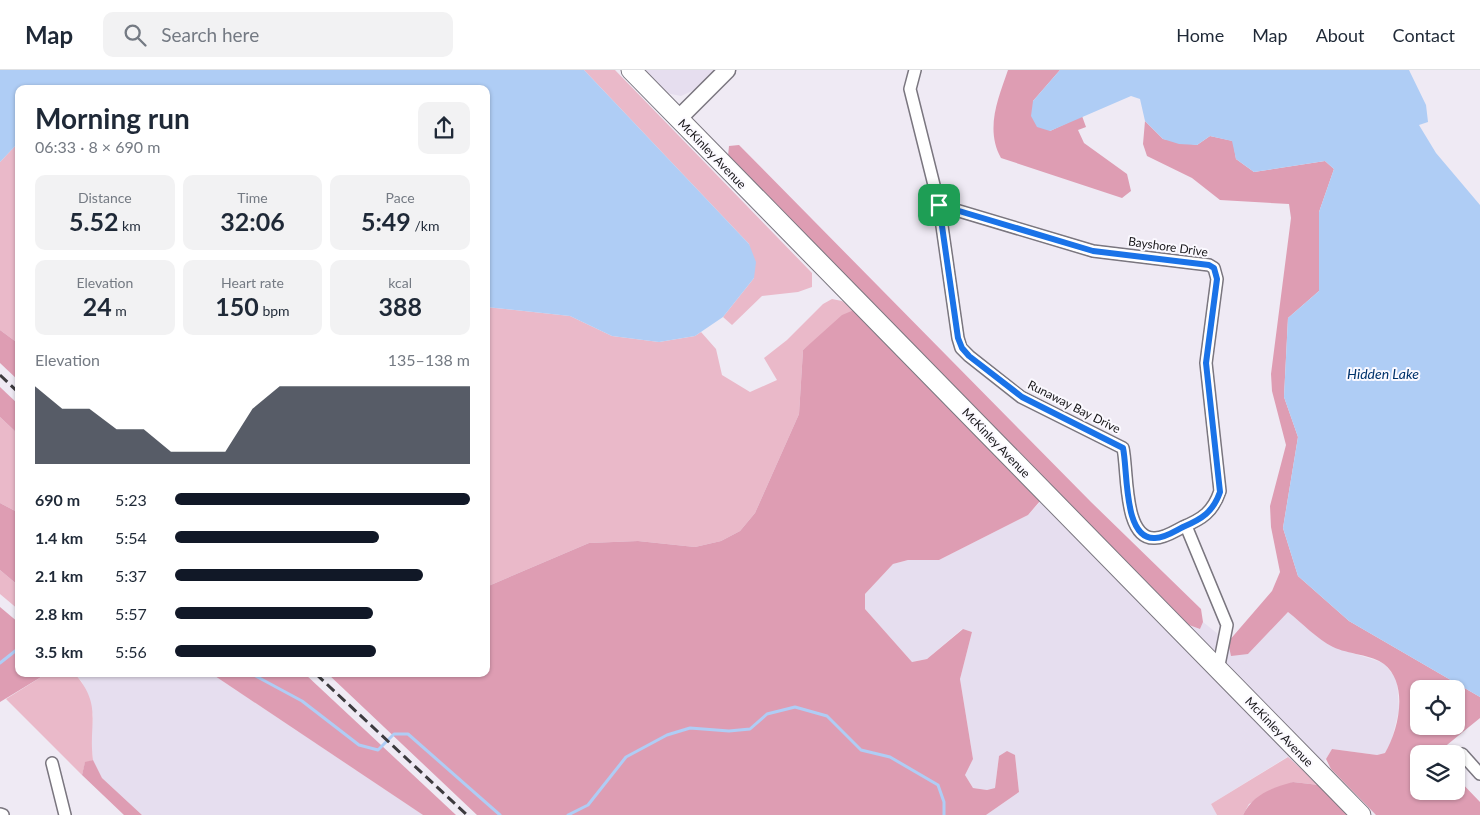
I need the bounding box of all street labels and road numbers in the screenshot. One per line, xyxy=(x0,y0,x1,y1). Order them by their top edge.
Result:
street label: McKinley Avenue xyxy=(675,116,750,192)
street label: Bayshore Drive xyxy=(1127,233,1209,260)
street label: Runaway Bay Drive xyxy=(1025,377,1123,436)
street label: McKinley Avenue xyxy=(959,405,1034,481)
street label: McKinley Avenue xyxy=(1242,694,1317,770)

